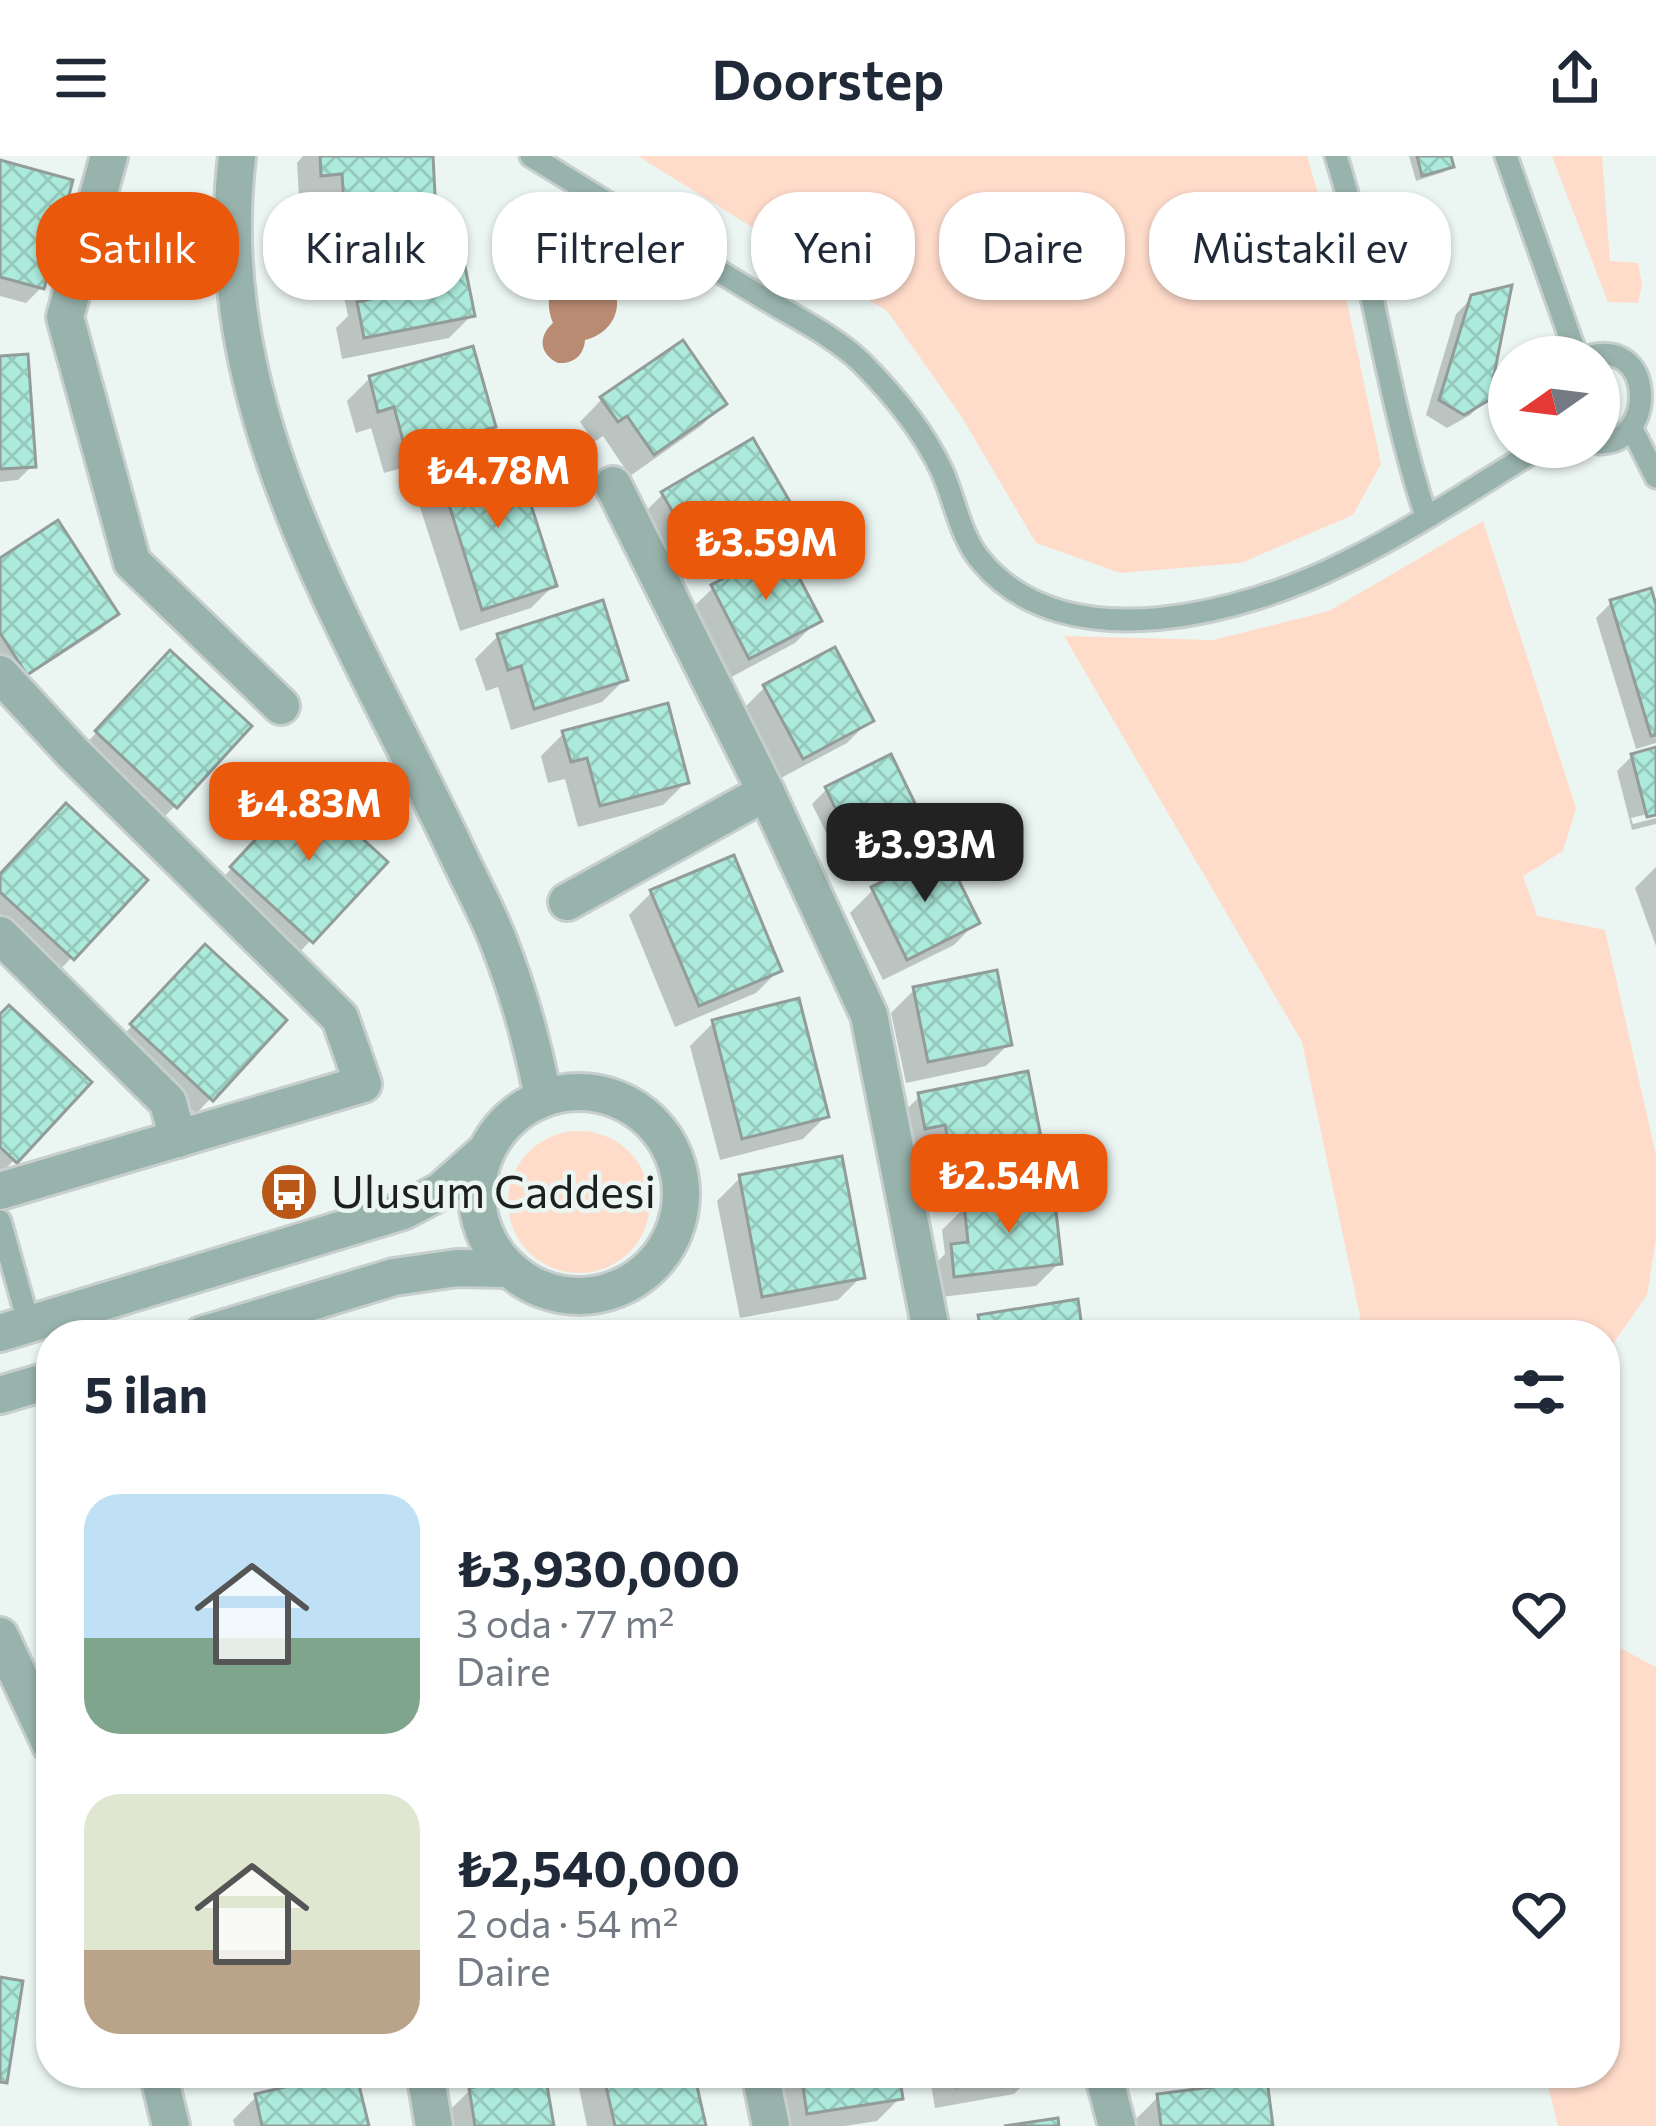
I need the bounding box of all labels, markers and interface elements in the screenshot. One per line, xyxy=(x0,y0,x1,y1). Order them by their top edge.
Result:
icon: menu xyxy=(48,45,114,111)
text: Doorstep xyxy=(712,45,944,111)
icon: share xyxy=(1542,45,1608,111)
chip: Satılık xyxy=(36,192,239,300)
chip: Kiralık xyxy=(263,192,468,300)
chip: Filtreler xyxy=(492,192,727,300)
chip: Yeni xyxy=(751,192,915,300)
chip: Daire xyxy=(939,192,1125,300)
chip: Müstakil ev xyxy=(1149,192,1451,300)
north arrow xyxy=(1488,336,1620,468)
map controls xyxy=(1488,336,1620,468)
pin: ₺4.78M xyxy=(400,429,596,531)
text: ₺4.78M xyxy=(426,444,570,492)
pin: ₺3.59M xyxy=(668,501,864,603)
text: ₺3.59M xyxy=(694,516,838,564)
pin: ₺4.83M xyxy=(211,762,407,864)
text: ₺4.83M xyxy=(236,777,382,825)
pin: ₺3.93M xyxy=(827,803,1023,905)
text: ₺3.93M xyxy=(853,818,997,866)
pin: ₺2.54M xyxy=(911,1134,1107,1236)
text: ₺2.54M xyxy=(937,1149,1081,1197)
bus stop icon: Ulusum Caddesi xyxy=(258,1161,320,1223)
place label: Ulusum Caddesi xyxy=(331,1162,656,1217)
icon: filters xyxy=(1506,1359,1572,1425)
text: 5 ilan xyxy=(84,1361,208,1424)
text: ₺3,930,000 xyxy=(456,1535,740,1598)
icon: home xyxy=(180,1542,324,1686)
icon: heart xyxy=(1506,1581,1572,1647)
text: 3 oda · 77 m² xyxy=(456,1598,674,1646)
text: Daire xyxy=(456,1646,551,1694)
text: ₺2,540,000 xyxy=(456,1835,740,1898)
icon: home xyxy=(180,1842,324,1986)
icon: heart xyxy=(1506,1881,1572,1947)
text: 2 oda · 54 m² xyxy=(456,1898,678,1946)
text: Daire xyxy=(456,1946,551,1994)

